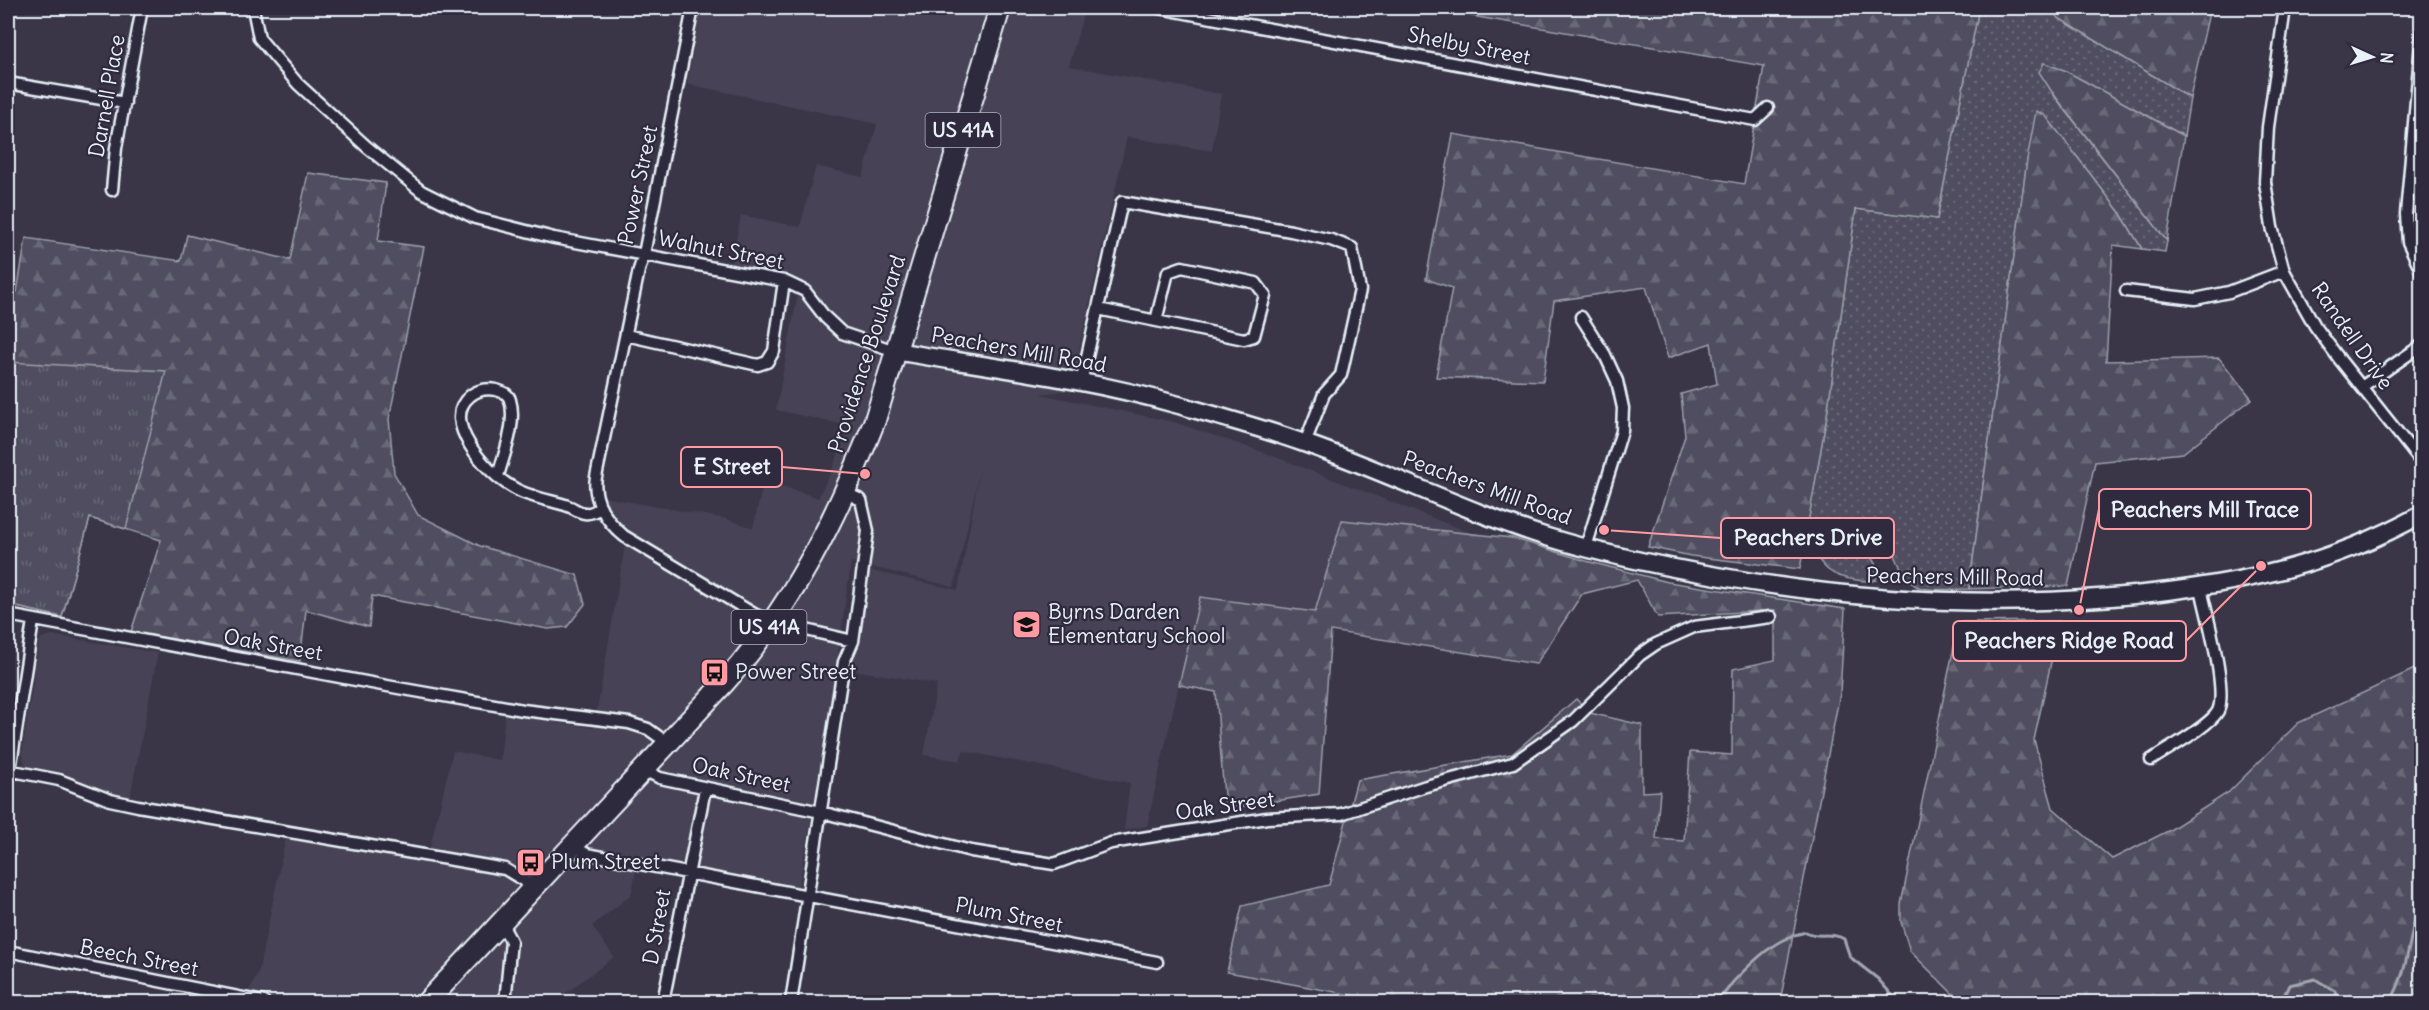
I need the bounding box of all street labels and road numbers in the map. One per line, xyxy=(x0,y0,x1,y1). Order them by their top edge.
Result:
street label: Shelby Street xyxy=(1405,20,1533,71)
street label: Darnell Place xyxy=(82,32,131,159)
road number: US 41A xyxy=(926,113,1000,147)
street label: Power Street xyxy=(612,123,663,247)
street label: Walnut Street xyxy=(656,224,786,275)
street label: Providence Boulevard xyxy=(822,251,911,456)
street label: Randell Drive xyxy=(2305,277,2399,395)
street label: Peachers Mill Road xyxy=(929,321,1109,378)
street label: Peachers Mill Road xyxy=(1399,444,1575,531)
street label: Peachers Mill Road xyxy=(1866,561,2044,592)
road number: US 41A xyxy=(732,610,806,644)
street label: Oak Street xyxy=(221,623,325,666)
street label: Oak Street xyxy=(689,751,793,798)
street label: Oak Street xyxy=(1174,785,1276,826)
street label: D Street xyxy=(637,887,676,967)
street label: Plum Street xyxy=(953,891,1065,938)
street label: Beech Street xyxy=(77,933,201,982)

